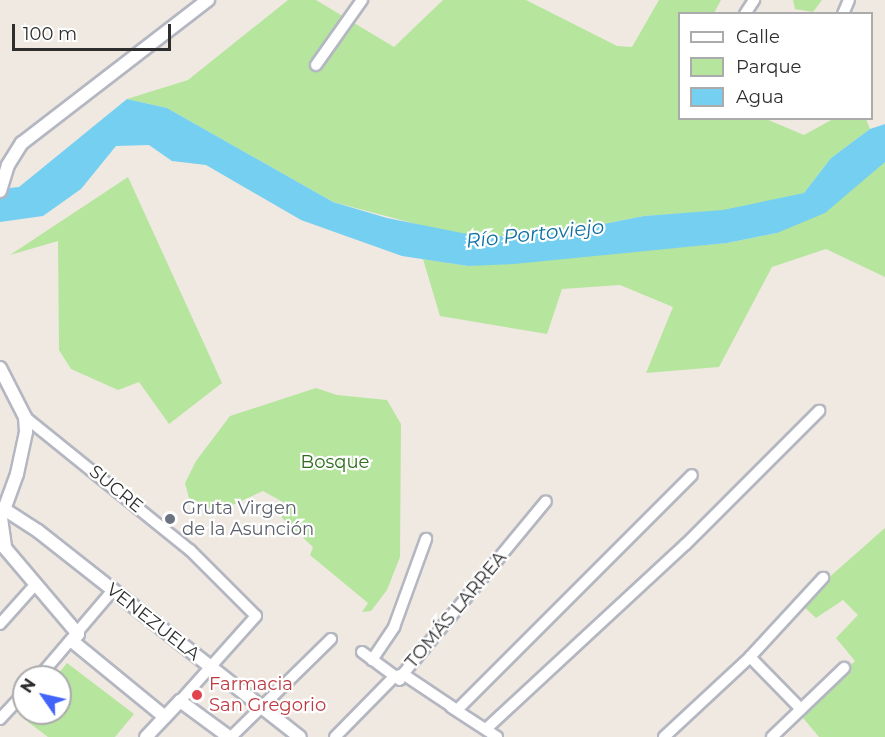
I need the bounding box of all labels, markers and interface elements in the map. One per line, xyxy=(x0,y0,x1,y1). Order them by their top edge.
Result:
scale bar xyxy=(15,12,174,50)
legend xyxy=(678,12,873,120)
text: 100 m xyxy=(23,23,77,45)
text: Calle xyxy=(736,26,780,48)
text: Parque xyxy=(736,56,801,78)
text: Agua xyxy=(736,86,784,108)
water label: Río Portoviejo xyxy=(465,215,605,253)
park label: Bosque xyxy=(301,451,369,473)
street label: SUCRE xyxy=(85,461,147,517)
place label: Gruta Virgen de la Asunción xyxy=(182,498,314,540)
marker: Gruta Virgen de la Asunción xyxy=(163,512,177,526)
street label: TOMÁS LARREA xyxy=(401,547,511,673)
street label: VENEZUELA xyxy=(102,579,204,665)
north arrow xyxy=(12,665,72,725)
place label: Farmacia San Gregorio xyxy=(209,674,326,716)
text: N xyxy=(17,675,40,696)
marker: Farmacia San Gregorio xyxy=(190,688,204,702)

